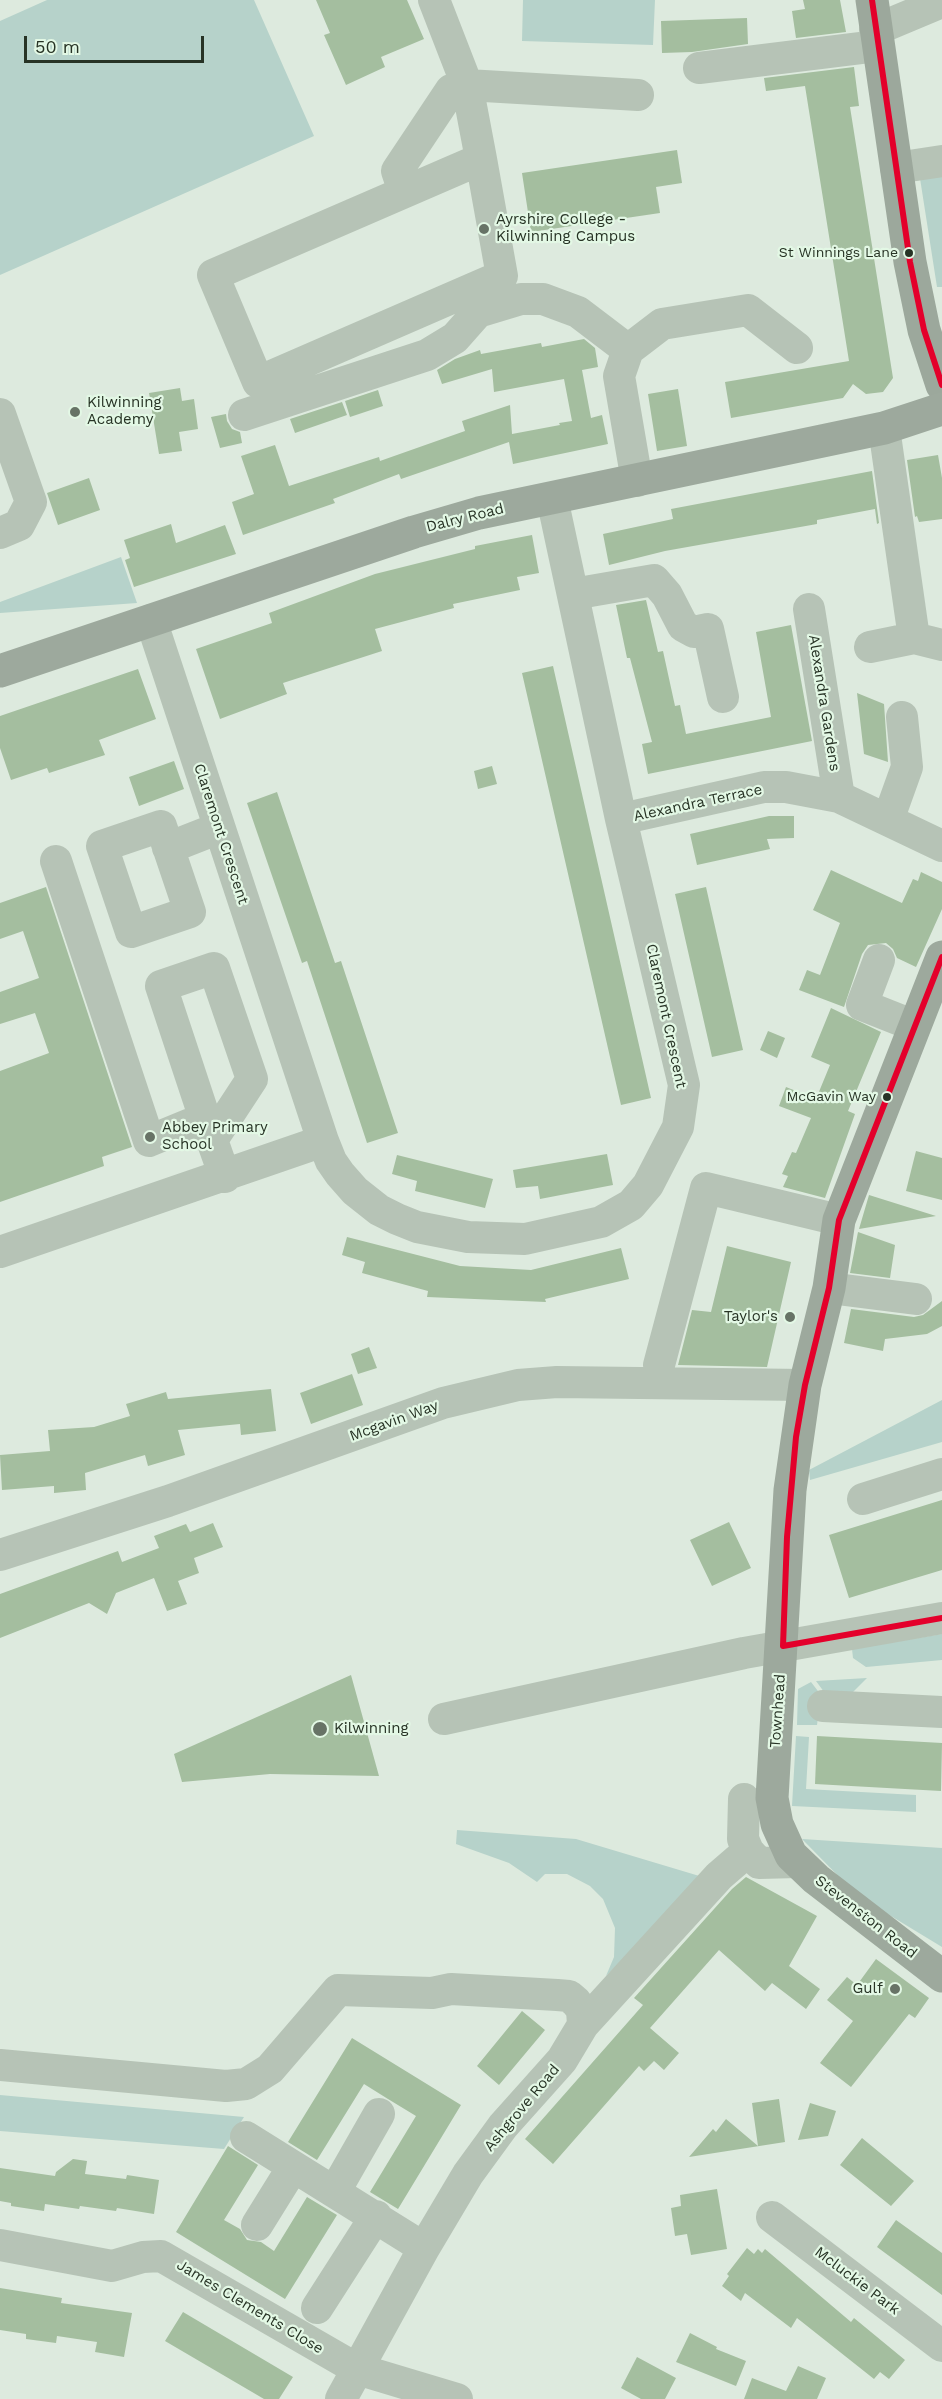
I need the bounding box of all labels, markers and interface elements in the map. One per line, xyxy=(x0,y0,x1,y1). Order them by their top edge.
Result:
scale bar xyxy=(27,24,207,62)
text: 50 m xyxy=(35,36,80,57)
place label: Ayrshire College - Kilwinning Campus xyxy=(496,211,635,246)
marker: Ayrshire College - Kilwinning Campus xyxy=(477,222,491,236)
place label: St Winnings Lane xyxy=(779,245,898,261)
marker: St Winnings Lane xyxy=(903,247,915,259)
place label: Kilwinning Academy xyxy=(87,394,162,429)
marker: Kilwinning Academy xyxy=(68,405,82,419)
street label: Dalry Road xyxy=(424,500,506,536)
street label: Alexandra Gardens xyxy=(804,634,844,772)
street label: Claremont Crescent xyxy=(190,761,252,907)
street label: Alexandra Terrace xyxy=(632,781,764,825)
street label: Claremont Crescent xyxy=(642,942,690,1090)
place label: McGavin Way xyxy=(786,1089,876,1105)
marker: McGavin Way xyxy=(881,1091,893,1103)
place label: Abbey Primary School xyxy=(162,1119,268,1154)
marker: Abbey Primary School xyxy=(143,1130,157,1144)
place label: Taylor's xyxy=(724,1308,778,1326)
marker: Taylor's xyxy=(783,1310,797,1324)
street label: Mcgavin Way xyxy=(347,1397,441,1445)
street label: Townhead xyxy=(766,1674,790,1748)
marker: Kilwinning xyxy=(311,1720,329,1738)
place label: Kilwinning xyxy=(334,1720,409,1738)
street label: Stevenston Road xyxy=(811,1872,921,1962)
place label: Gulf xyxy=(852,1980,883,1998)
marker: Gulf xyxy=(888,1982,902,1996)
street label: Ashgrove Road xyxy=(480,2061,564,2155)
street label: Mcluckie Park xyxy=(811,2243,903,2319)
street label: James Clements Close xyxy=(173,2256,327,2358)

